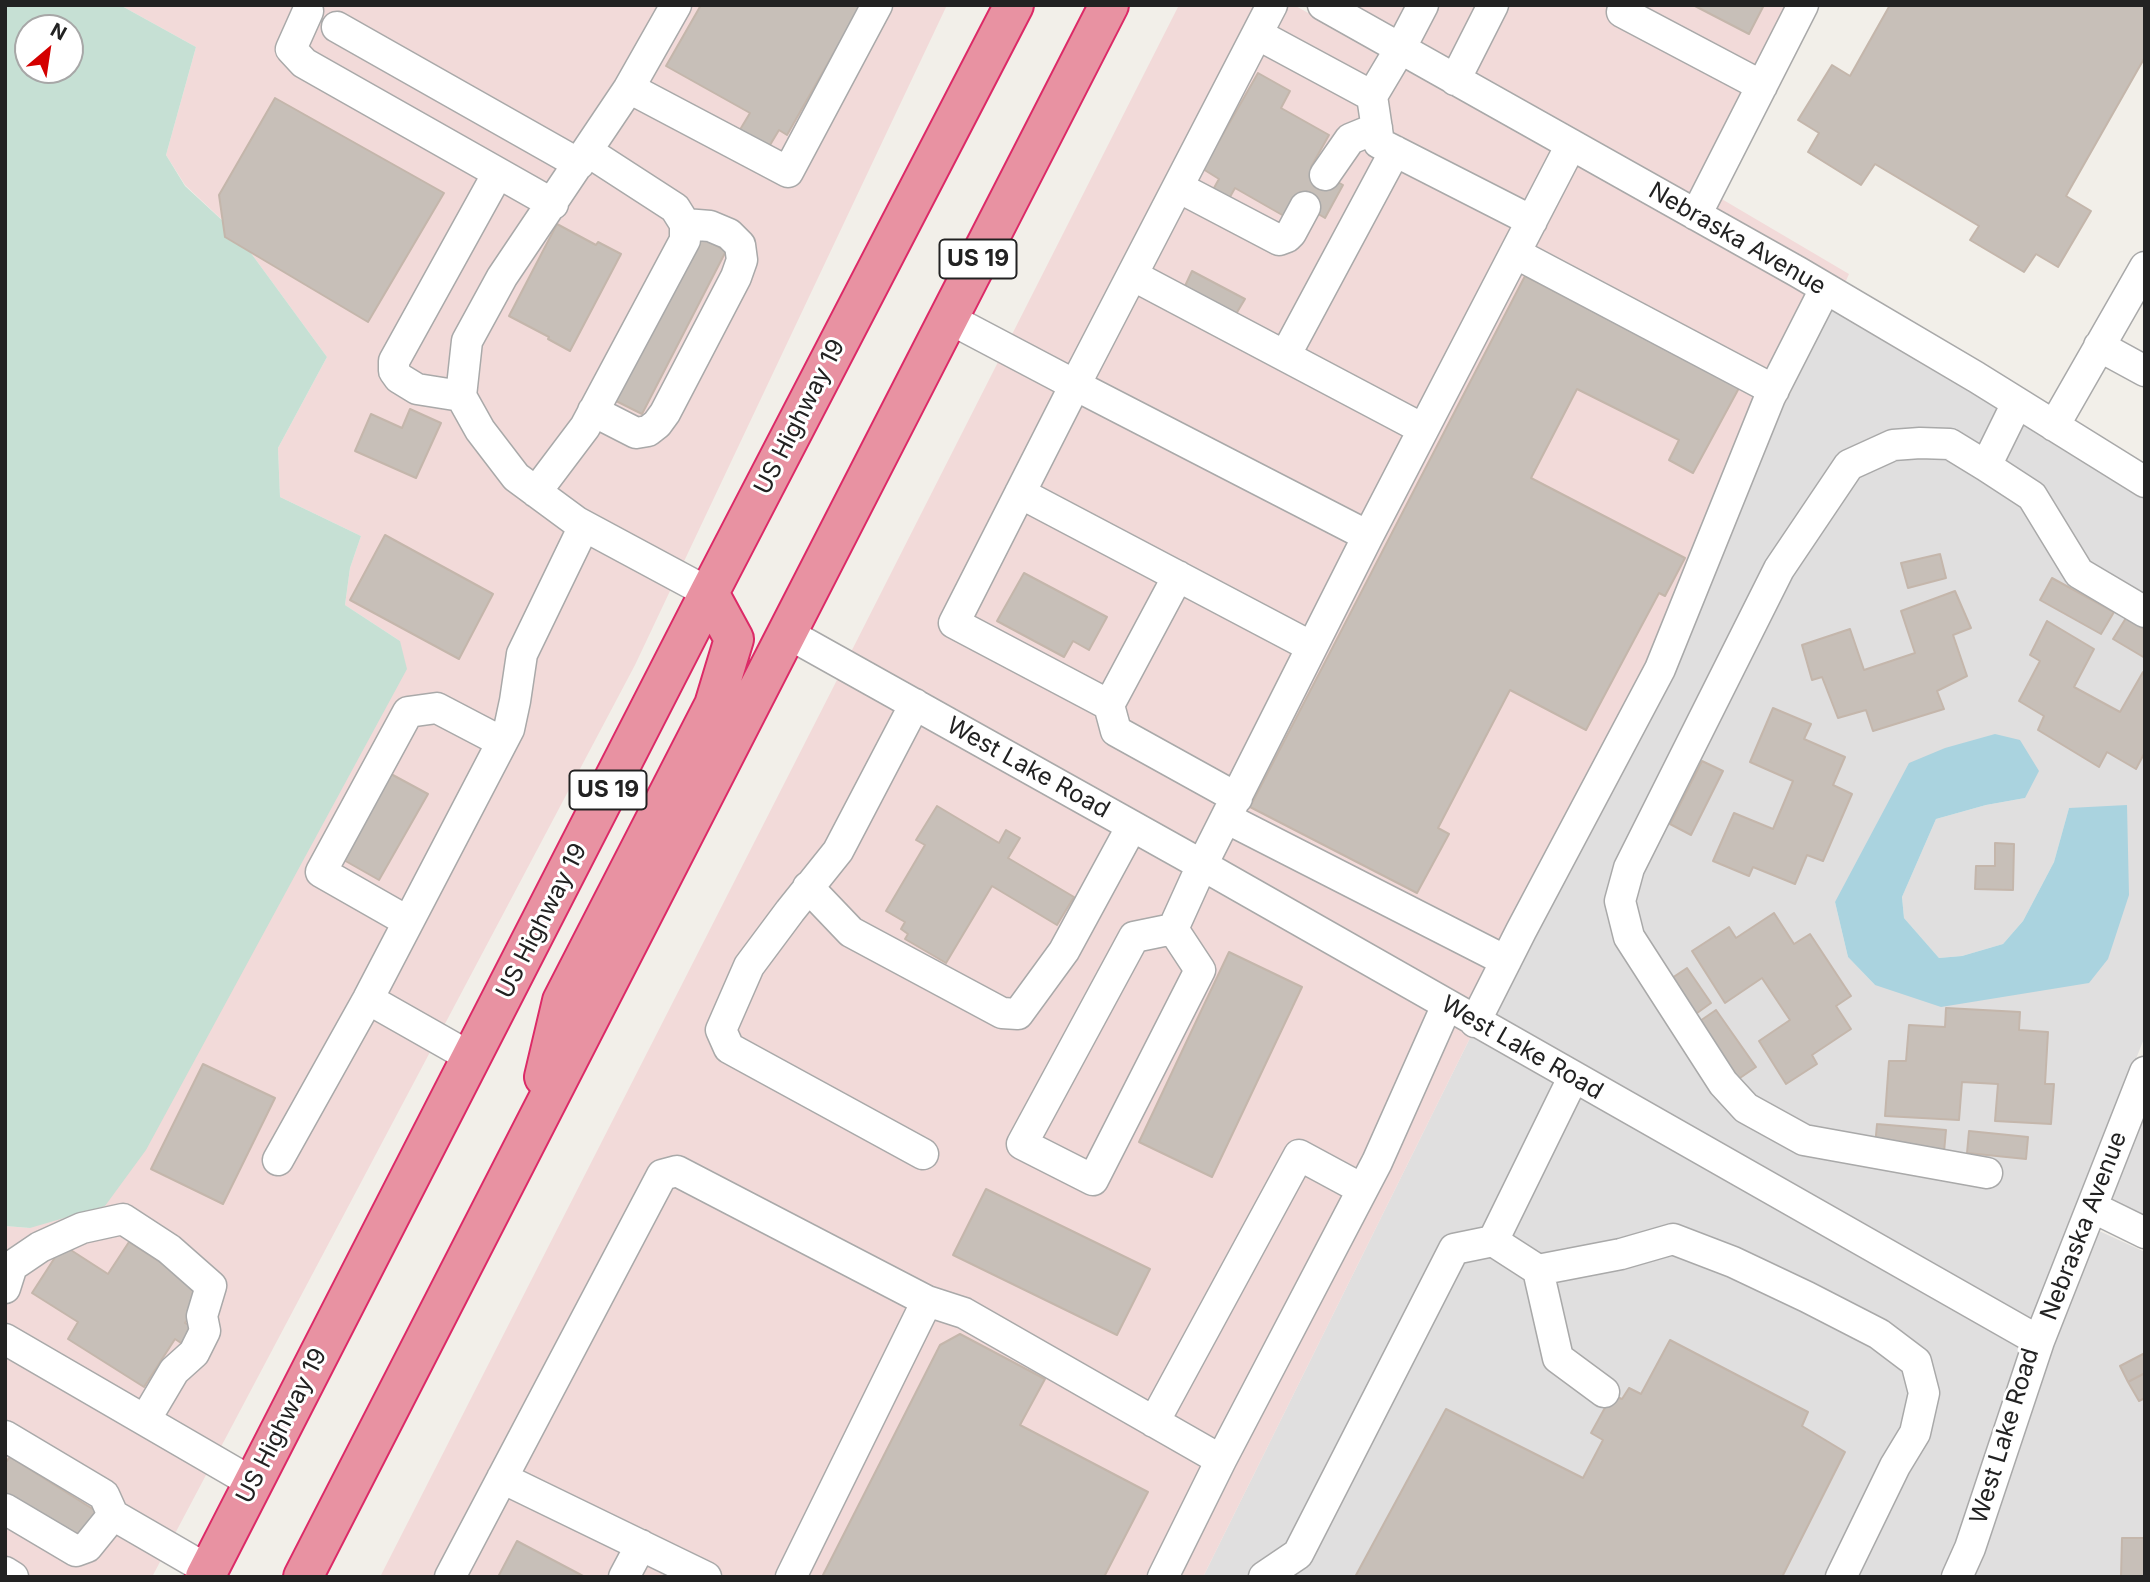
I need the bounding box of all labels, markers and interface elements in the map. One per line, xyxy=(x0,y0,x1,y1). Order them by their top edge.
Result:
north arrow xyxy=(14,14,84,84)
text: N xyxy=(47,18,70,46)
street label: Nebraska Avenue xyxy=(1643,177,1831,301)
road number: US 19 xyxy=(940,240,1016,278)
street label: US Highway 19 xyxy=(749,335,851,499)
street label: West Lake Road xyxy=(941,711,1115,825)
road number: US 19 xyxy=(570,770,646,810)
street label: US Highway 19 xyxy=(491,839,593,1003)
street label: West Lake Road xyxy=(1436,990,1608,1106)
street label: Nebraska Avenue xyxy=(2035,1128,2133,1324)
street label: US Highway 19 xyxy=(231,1344,333,1508)
street label: West Lake Road xyxy=(1965,1345,2045,1527)

